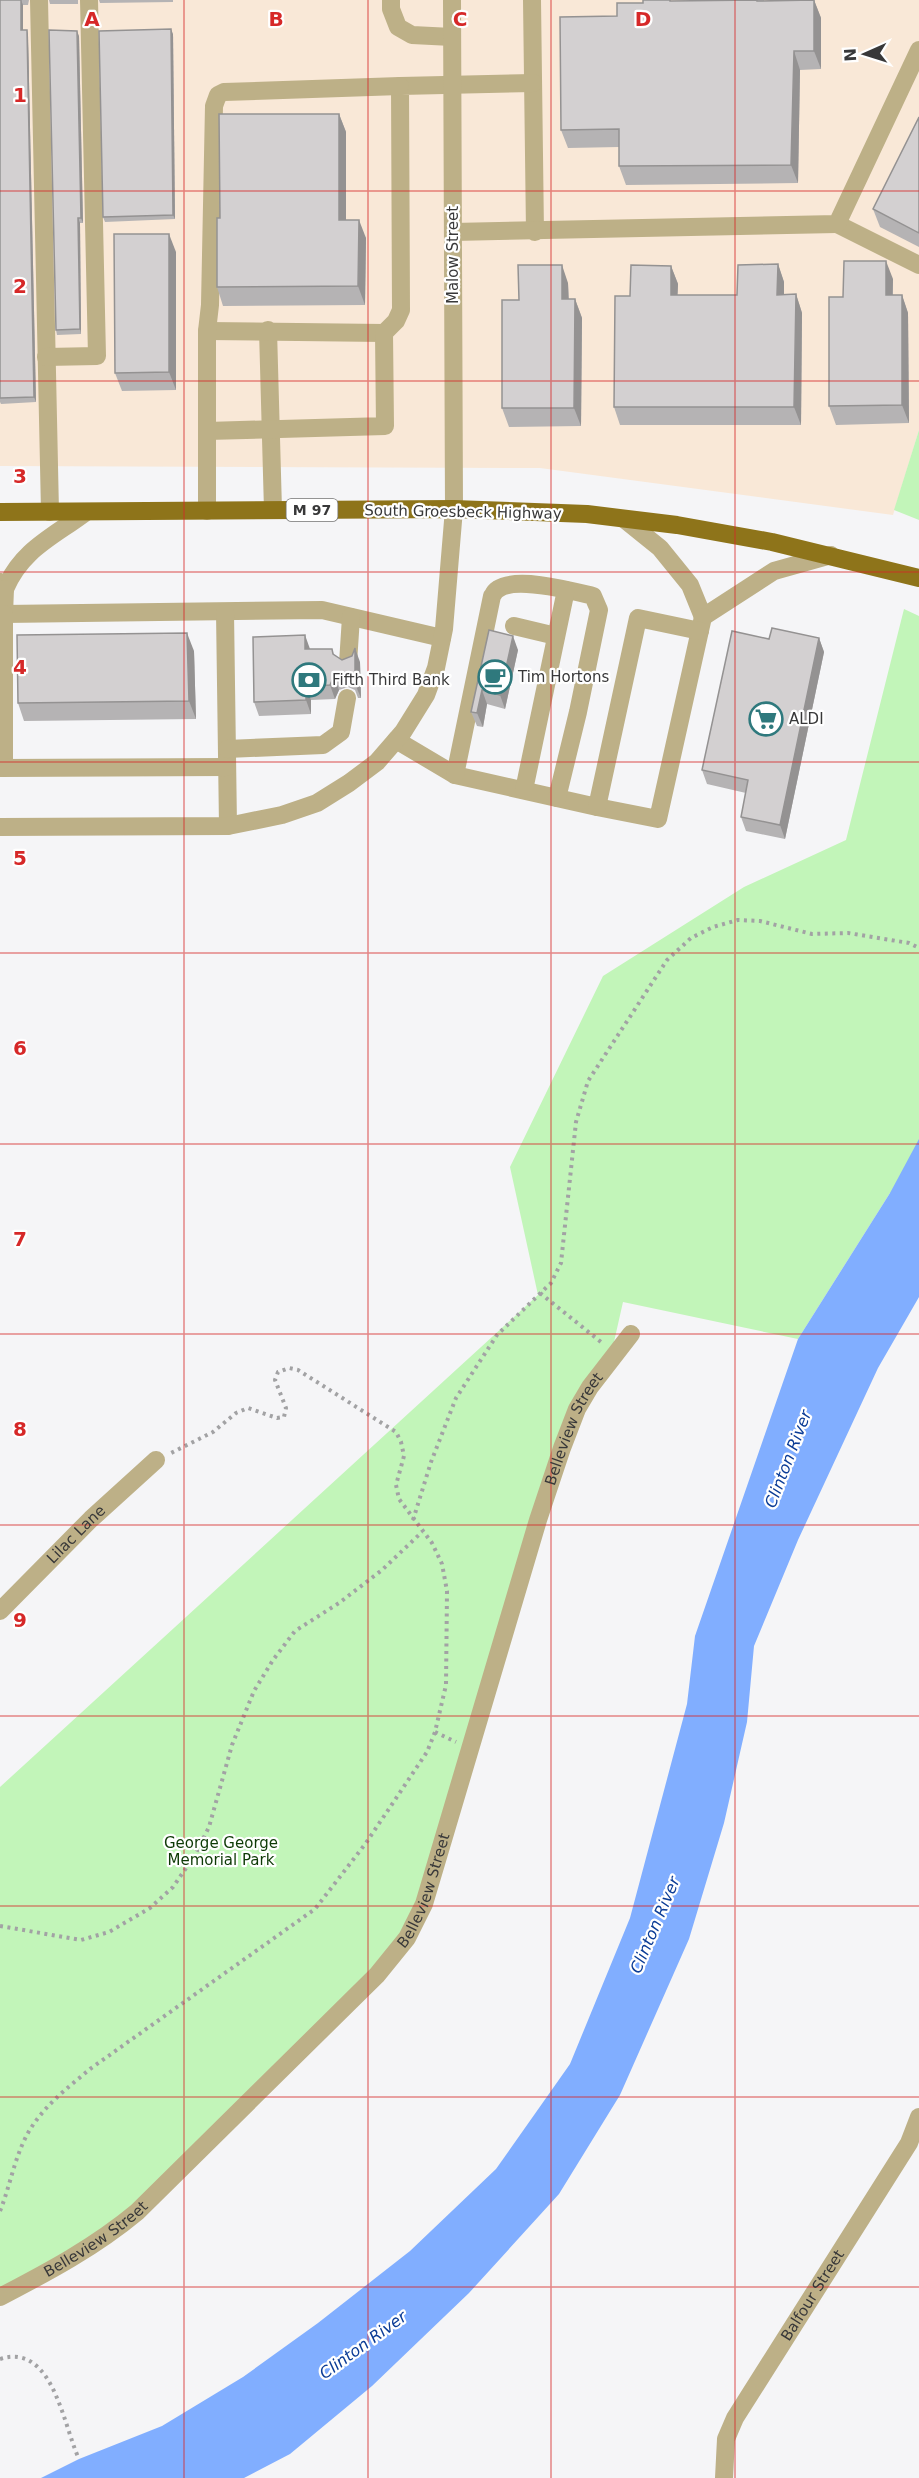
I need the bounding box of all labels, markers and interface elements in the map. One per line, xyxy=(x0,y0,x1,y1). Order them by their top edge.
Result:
text: A xyxy=(84,7,100,31)
text: B xyxy=(268,7,284,31)
text: C xyxy=(453,7,467,31)
text: D xyxy=(635,7,651,31)
north arrow xyxy=(835,24,895,84)
text: N xyxy=(841,48,860,62)
text: 1 xyxy=(13,83,27,107)
street label: Malow Street xyxy=(444,206,462,304)
text: 2 xyxy=(13,274,27,298)
text: 3 xyxy=(13,464,27,488)
road number: M 97 xyxy=(286,499,338,521)
street label: South Groesbeck Highway xyxy=(364,501,562,523)
text: 4 xyxy=(13,655,27,679)
cafe icon: Tim Hortons xyxy=(477,659,513,695)
bank icon: Fifth Third Bank xyxy=(291,662,327,698)
place label: Tim Hortons xyxy=(517,668,609,686)
place label: Fifth Third Bank xyxy=(332,671,450,689)
supermarket icon: ALDI xyxy=(748,701,784,737)
place label: ALDI xyxy=(789,710,824,728)
text: 5 xyxy=(13,846,27,870)
text: 6 xyxy=(13,1036,27,1060)
text: 7 xyxy=(13,1227,27,1251)
street label: Belleview Street xyxy=(541,1369,607,1488)
water label: Clinton River xyxy=(761,1406,816,1510)
text: 8 xyxy=(13,1417,27,1441)
street label: Lilac Lane xyxy=(43,1501,109,1567)
text: 9 xyxy=(13,1608,27,1632)
street label: Belleview Street xyxy=(393,1831,454,1952)
park label: George George Memorial Park xyxy=(164,1834,278,1869)
water label: Clinton River xyxy=(626,1873,684,1976)
street label: Belleview Street xyxy=(41,2197,152,2281)
street label: Balfour Street xyxy=(777,2246,848,2344)
water label: Clinton River xyxy=(316,2306,411,2383)

